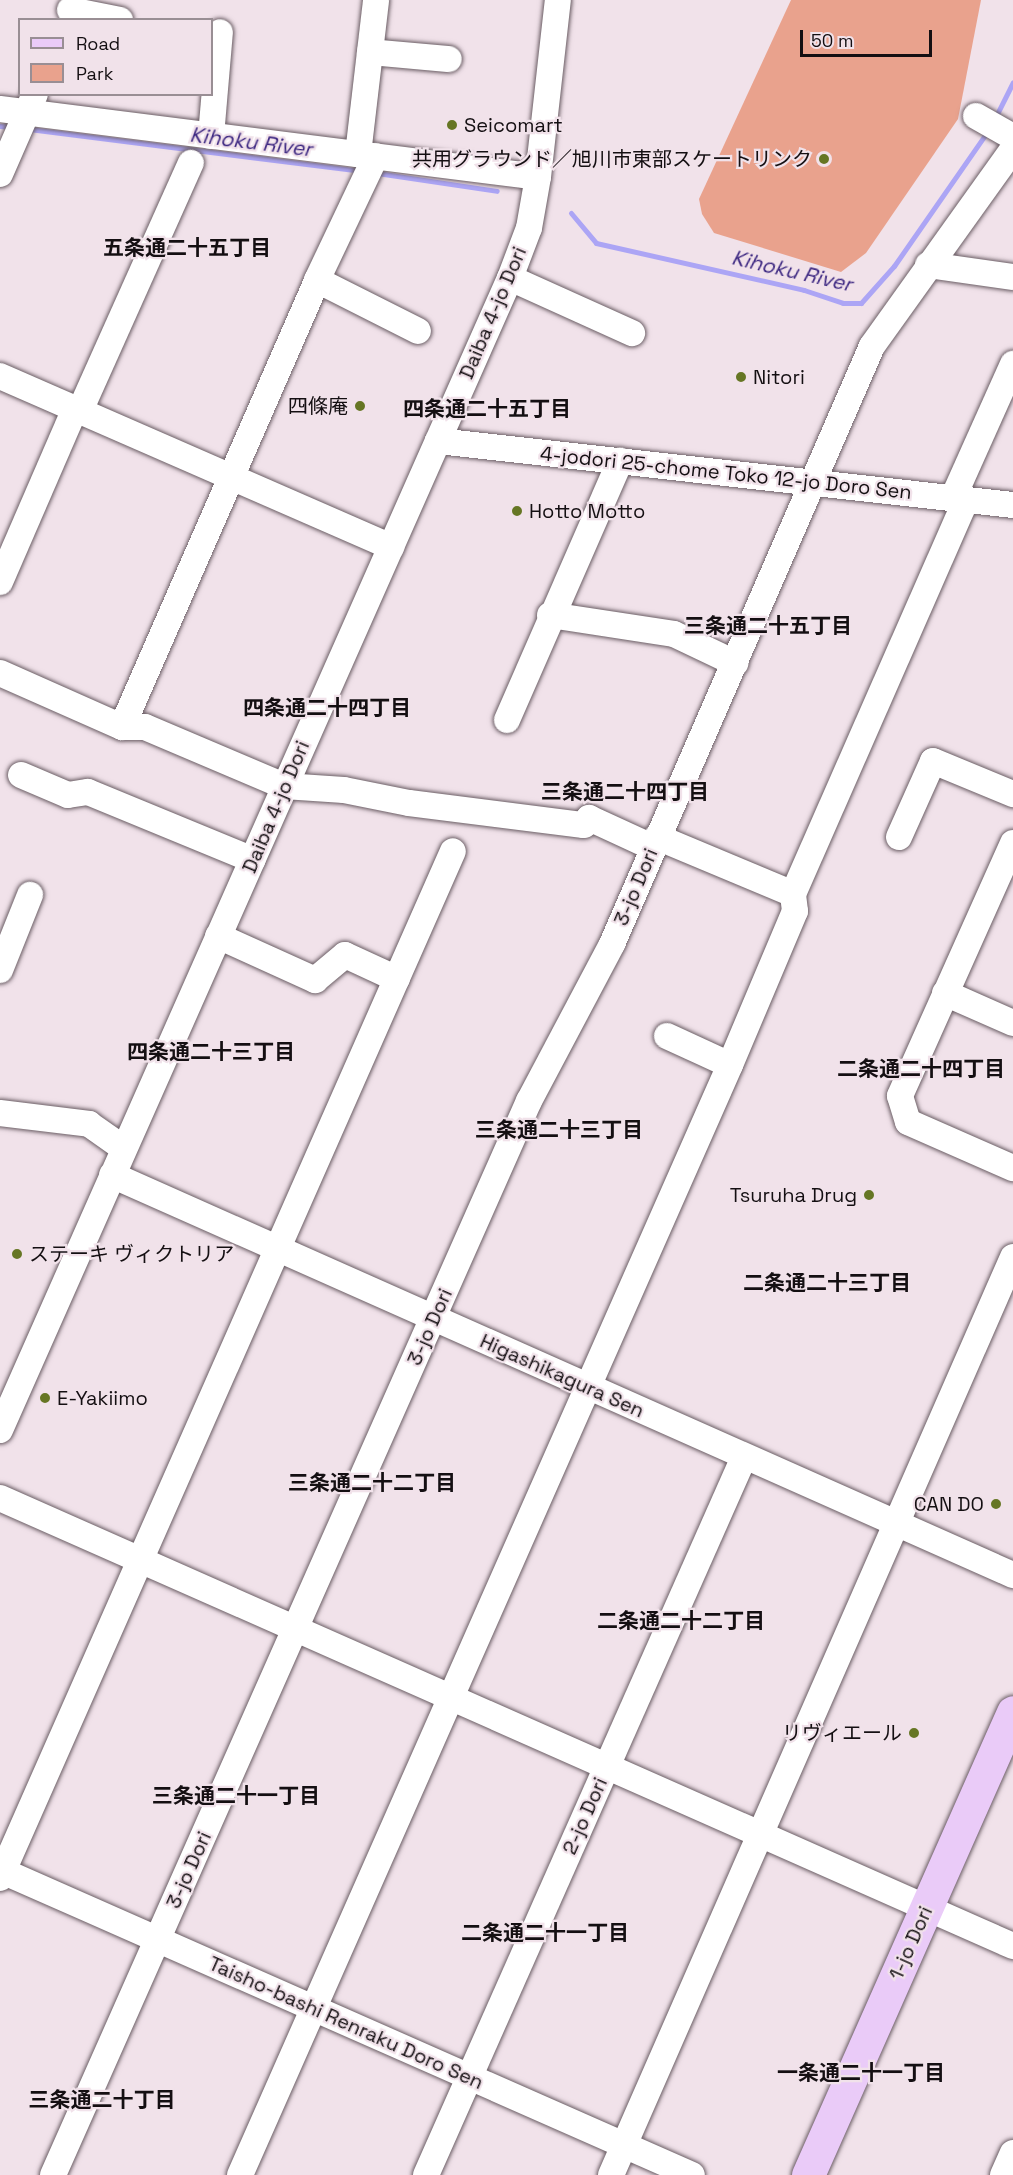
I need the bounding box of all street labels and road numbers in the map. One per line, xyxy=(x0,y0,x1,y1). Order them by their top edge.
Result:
street label: Daiba 4-jo Dori xyxy=(454,243,532,383)
street label: 4-jodori 25-chome Toko 12-jo Doro Sen xyxy=(539,442,913,504)
street label: Daiba 4-jo Dori xyxy=(237,737,315,877)
street label: 3-jo Dori xyxy=(609,845,663,929)
street label: 3-jo Dori xyxy=(402,1285,458,1369)
street label: Higashikagura Sen xyxy=(476,1329,648,1423)
street label: 2-jo Dori xyxy=(557,1774,613,1858)
street label: 3-jo Dori xyxy=(161,1828,217,1912)
street label: 1-jo Dori xyxy=(884,1903,938,1983)
street label: Taisho-bashi Renraku Doro Sen xyxy=(205,1951,487,2095)

